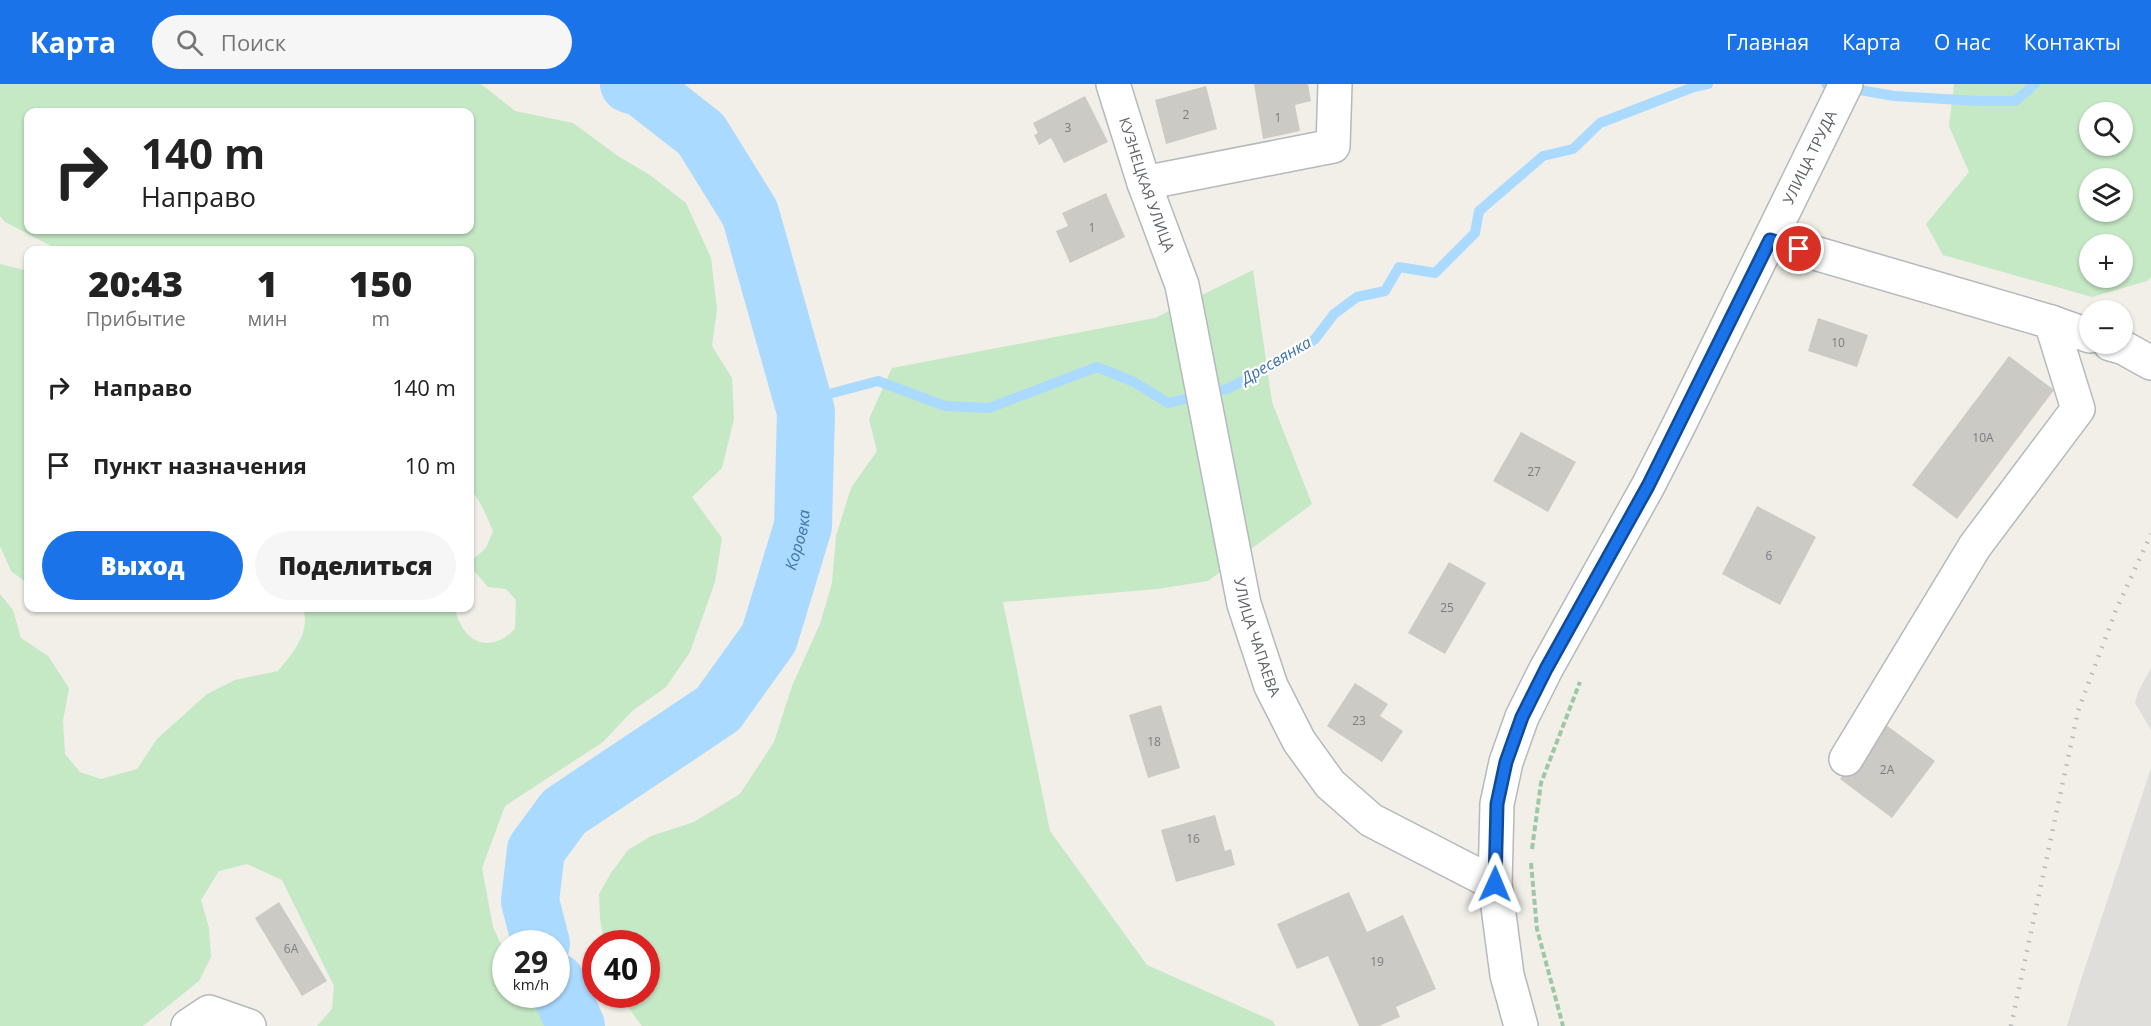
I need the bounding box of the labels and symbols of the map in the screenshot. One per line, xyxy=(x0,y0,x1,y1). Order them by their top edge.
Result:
house number: 2 xyxy=(1183,106,1190,123)
street label: УЛИЦА ТРУДА xyxy=(1778,106,1841,207)
house number: 1 xyxy=(1275,109,1281,126)
street label: КУЗНЕЦКАЯ УЛИЦА xyxy=(1115,114,1180,255)
house number: 3 xyxy=(1065,119,1072,136)
house number: 1 xyxy=(1089,219,1095,236)
pin xyxy=(1773,223,1824,274)
water label: Дресвянка xyxy=(1235,331,1315,390)
house number: 10 xyxy=(1831,334,1845,351)
house number: 10А xyxy=(1972,429,1994,446)
house number: 27 xyxy=(1527,463,1541,480)
water label: Коровка xyxy=(779,510,814,573)
house number: 6 xyxy=(1766,547,1773,564)
street label: УЛИЦА ЧАПАЕВА xyxy=(1230,576,1286,700)
house number: 25 xyxy=(1440,599,1454,616)
house number: 23 xyxy=(1352,712,1366,729)
house number: 18 xyxy=(1147,733,1161,750)
house number: 2А xyxy=(1880,761,1895,778)
house number: 16 xyxy=(1186,830,1200,847)
position arrow xyxy=(1463,852,1527,916)
speed limit sign: 40 xyxy=(582,930,660,1008)
house number: 6А xyxy=(284,940,299,957)
house number: 19 xyxy=(1370,953,1384,970)

